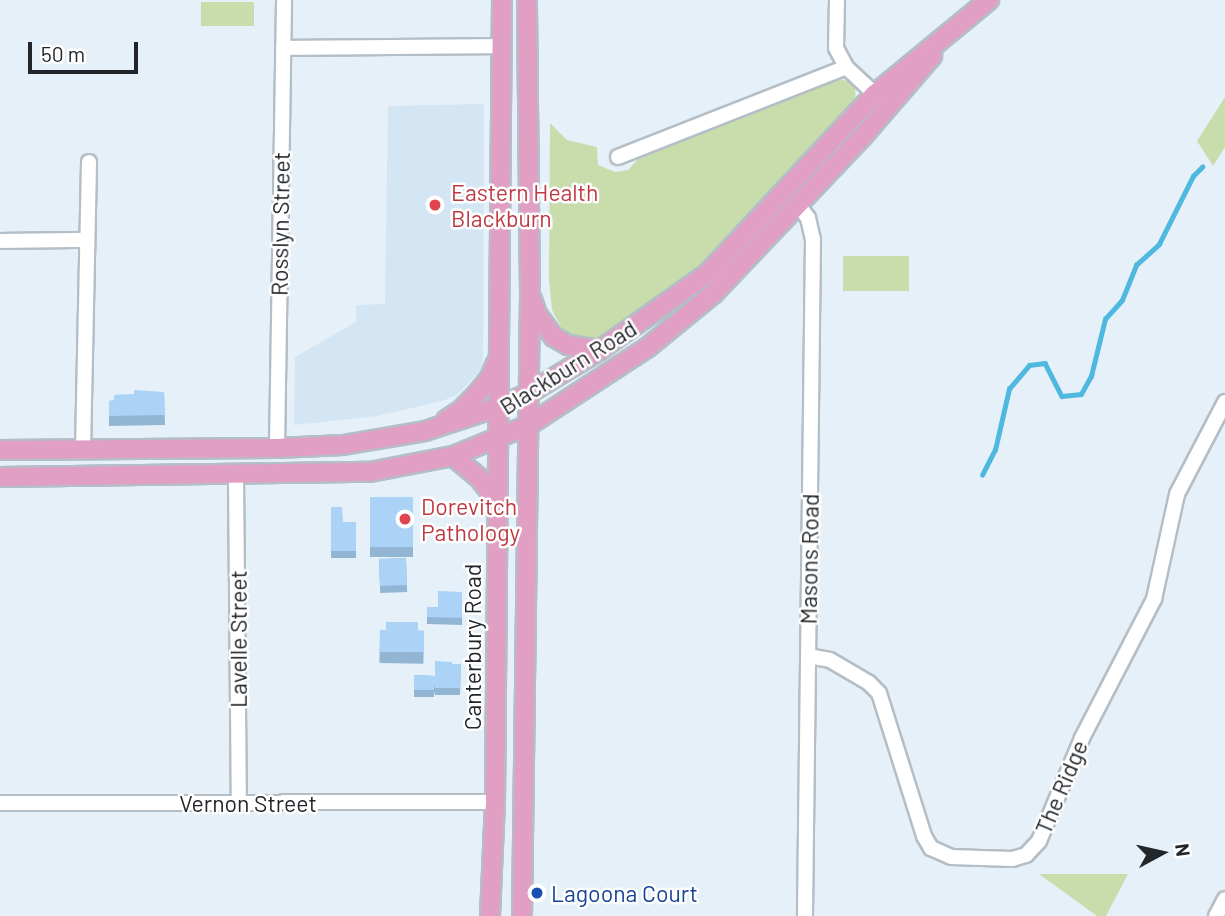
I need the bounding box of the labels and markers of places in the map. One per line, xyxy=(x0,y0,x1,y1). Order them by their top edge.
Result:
place label: Eastern Health Blackburn xyxy=(451,178,598,232)
marker: Eastern Health Blackburn xyxy=(425,195,445,215)
place label: Dorevitch Pathology xyxy=(421,492,520,546)
marker: Dorevitch Pathology xyxy=(395,509,415,529)
place label: Lagoona Court xyxy=(551,879,698,907)
marker: Lagoona Court xyxy=(529,885,545,901)

